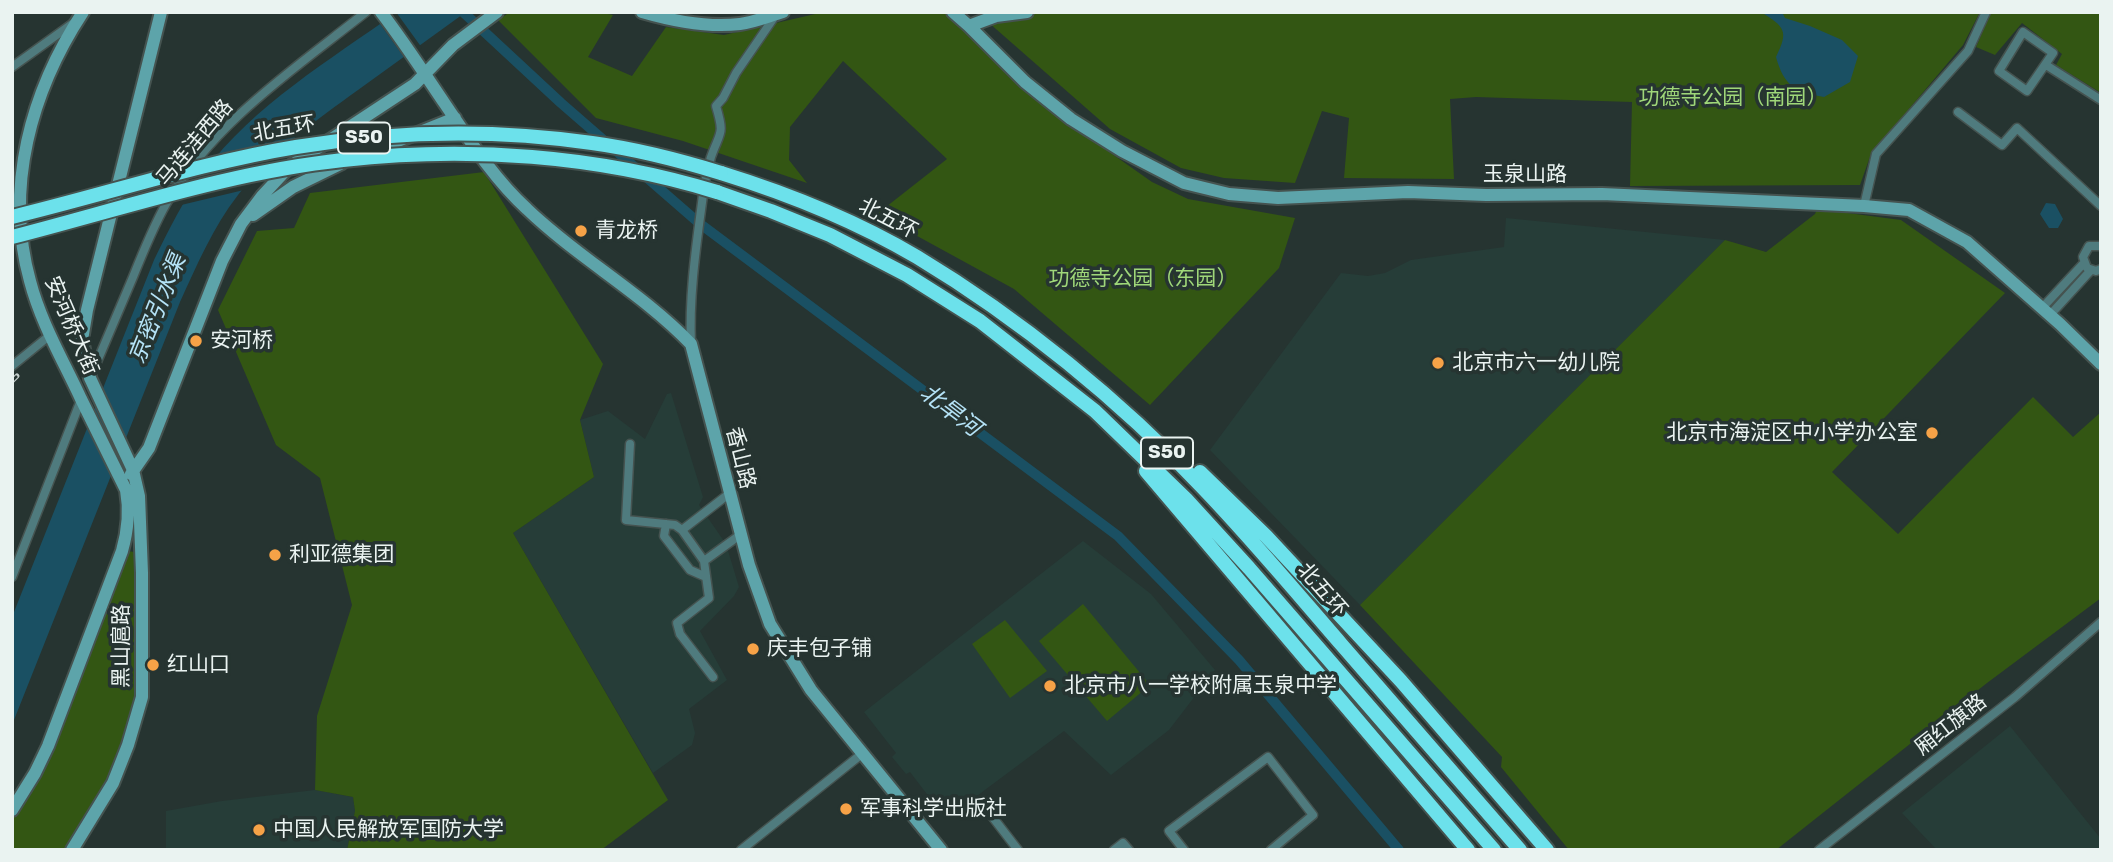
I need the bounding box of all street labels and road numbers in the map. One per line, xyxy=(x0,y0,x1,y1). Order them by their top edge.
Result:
street label: 马连洼西路 xyxy=(152,95,238,191)
street label: 北五环 xyxy=(251,111,317,147)
road number: S50 xyxy=(338,122,390,154)
street label: 玉泉山路 xyxy=(1483,162,1567,188)
street label: 北五环 xyxy=(854,193,922,245)
street label: 安河桥大街 xyxy=(39,273,103,379)
street label: 香山路 xyxy=(720,424,760,492)
road number: S50 xyxy=(1141,437,1193,468)
street label: 北五环 xyxy=(1292,558,1352,622)
street label: 黑山扈路 xyxy=(109,604,135,688)
street label: 厢红旗路 xyxy=(1910,689,1992,761)

